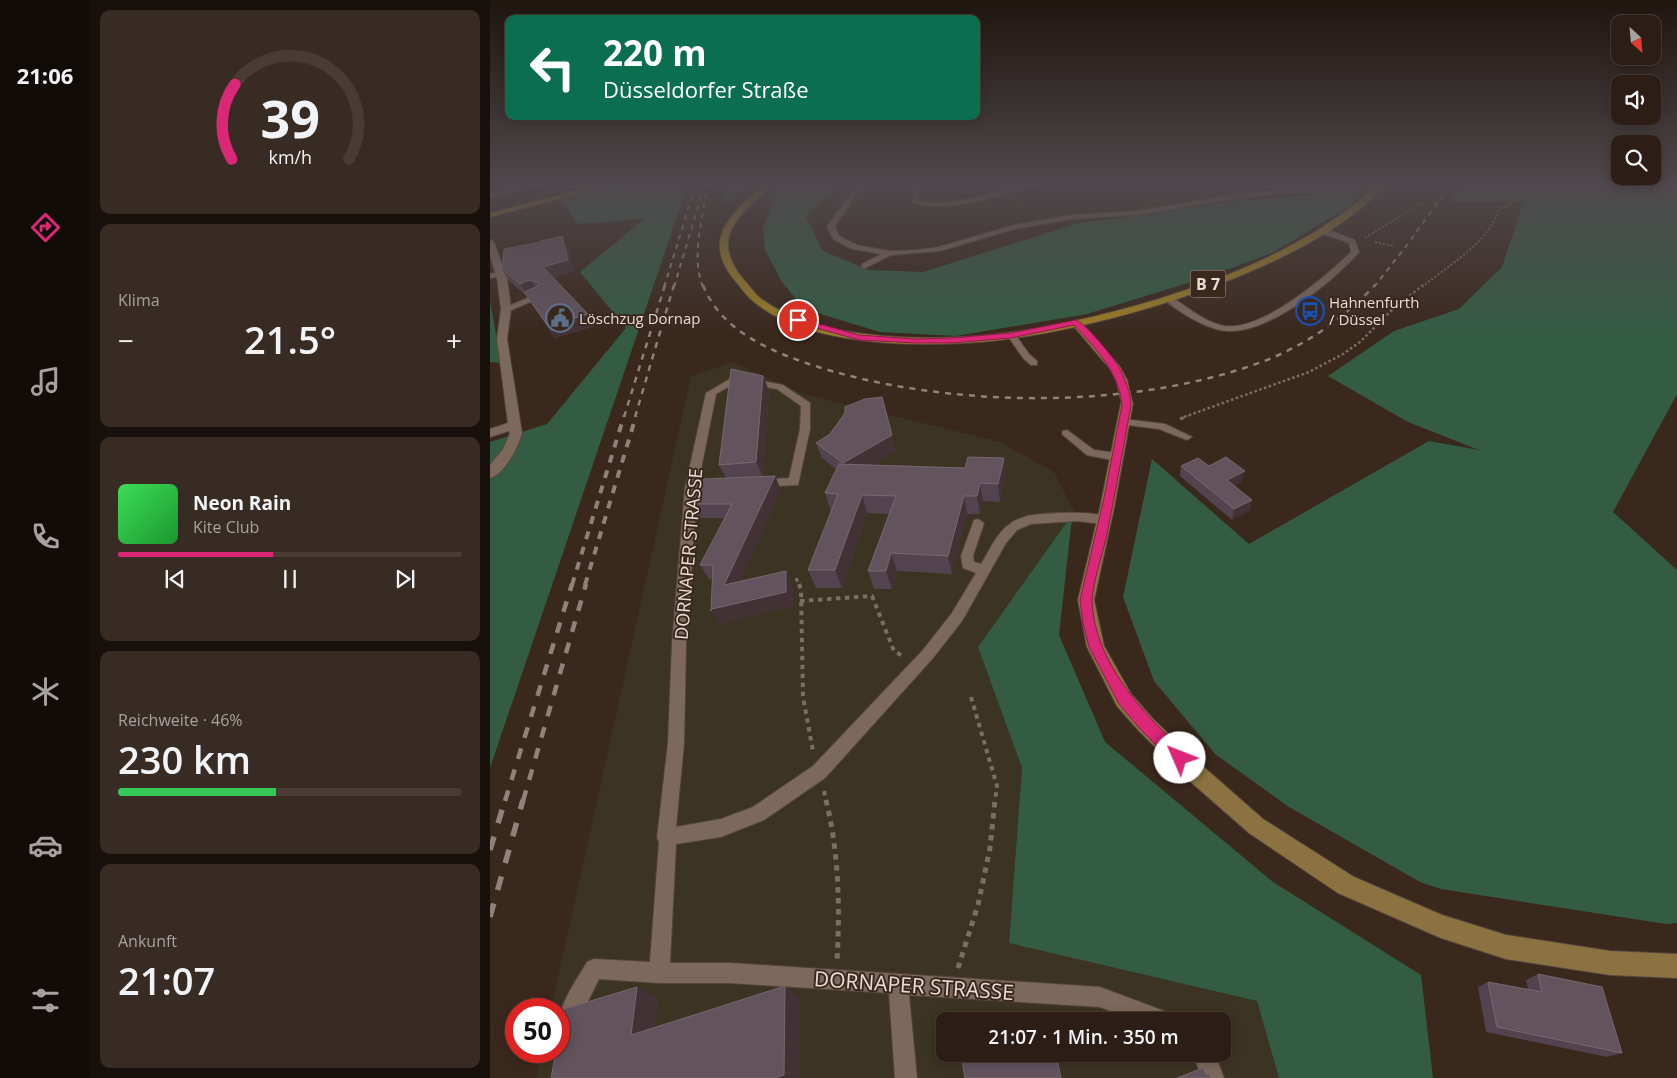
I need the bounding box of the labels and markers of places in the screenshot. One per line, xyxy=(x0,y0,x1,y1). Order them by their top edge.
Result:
place label: Hahnenfurth / Düssel xyxy=(1329,292,1419,329)
bus stop icon: Hahnenfurth / Düssel xyxy=(1295,296,1325,326)
pin xyxy=(777,299,819,341)
public building icon: Löschzug Dornap xyxy=(545,303,575,333)
place label: Löschzug Dornap xyxy=(579,308,700,328)

